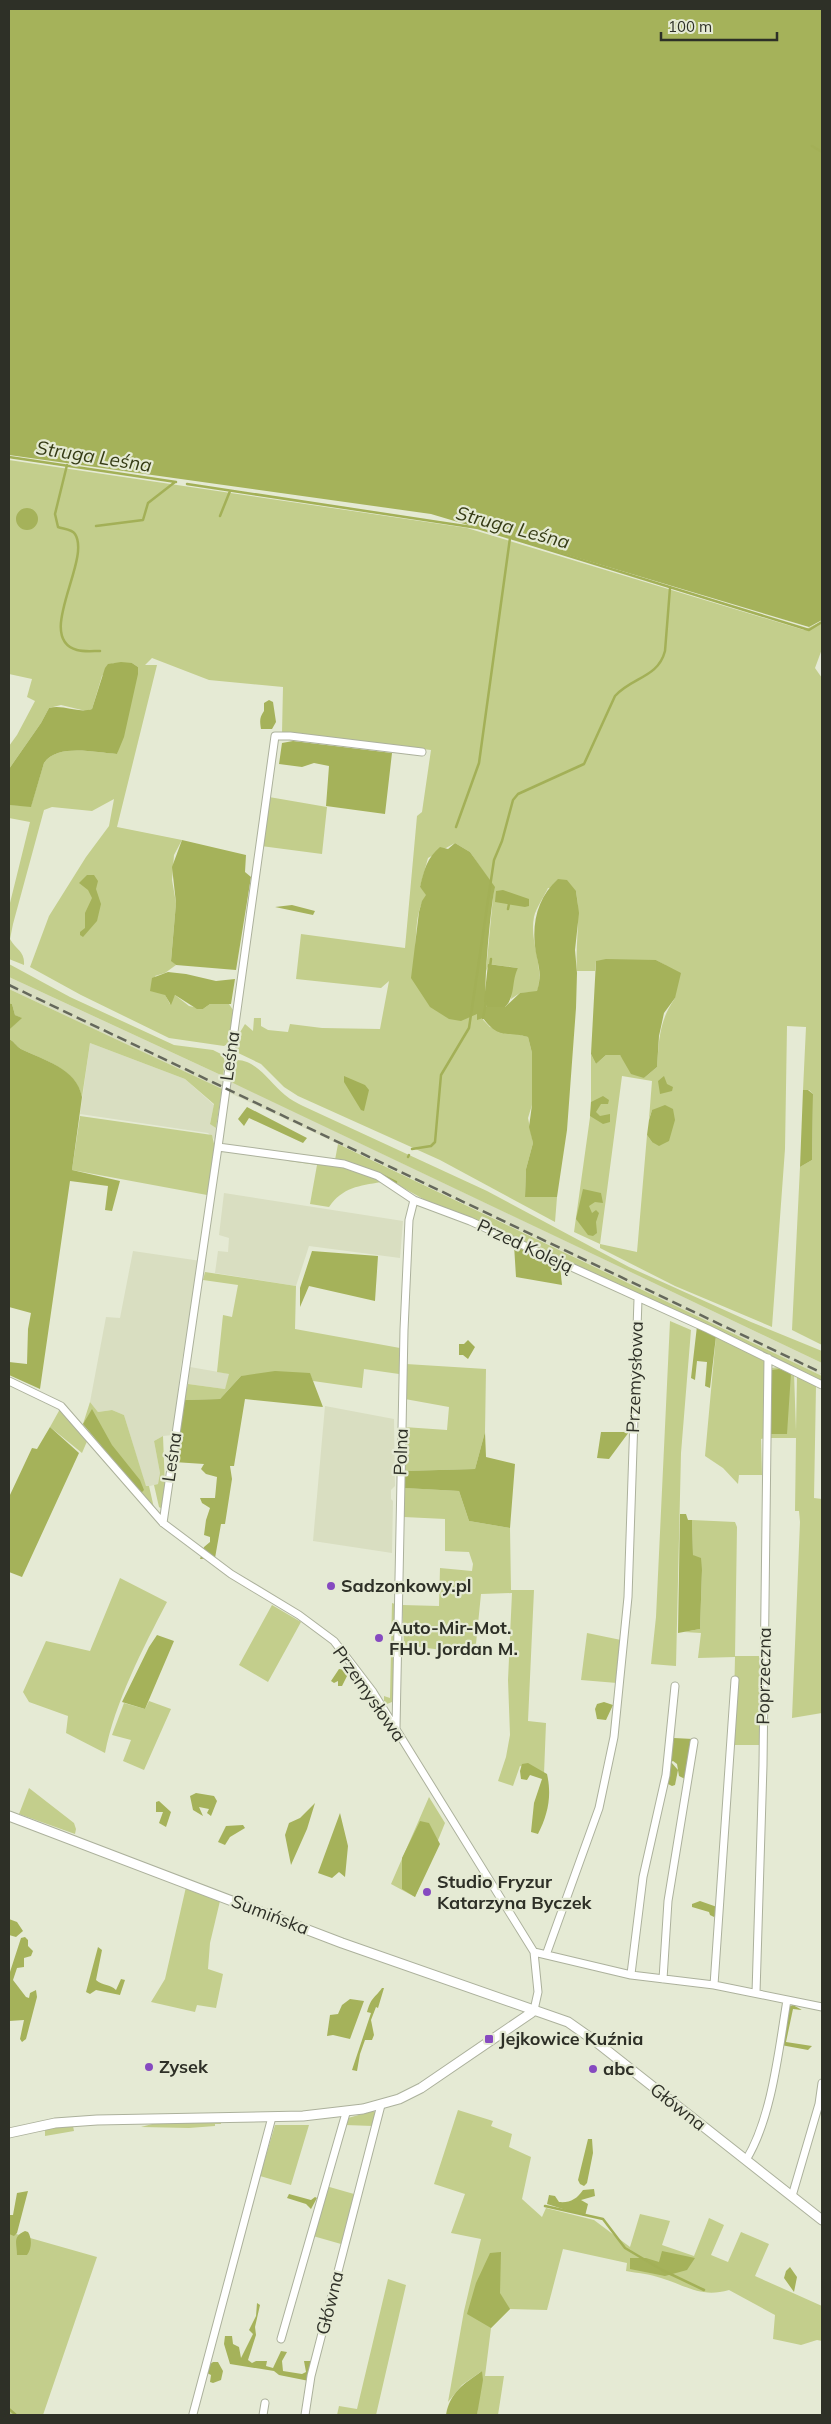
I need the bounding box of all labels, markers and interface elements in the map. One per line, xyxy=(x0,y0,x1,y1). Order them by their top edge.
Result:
scale bar xyxy=(661,10,777,42)
text: 100 m xyxy=(668,17,712,36)
water label: Struga Leśna xyxy=(34,435,154,477)
water label: Struga Leśna xyxy=(454,500,572,554)
street label: Leśna xyxy=(215,1030,244,1082)
street label: Przed Koleją xyxy=(474,1213,577,1278)
street label: Przemysłowa xyxy=(621,1321,648,1433)
street label: Polna xyxy=(388,1428,413,1476)
street label: Leśna xyxy=(157,1431,186,1483)
place label: Sadzonkowy.pl xyxy=(341,1574,472,1597)
marker: Sadzonkowy.pl xyxy=(325,1580,337,1592)
place label: Auto-Mir-Mot. FHU. Jordan M. xyxy=(389,1616,518,1660)
street label: Poprzeczna xyxy=(751,1627,776,1725)
marker: Auto-Mir-Mot. FHU. Jordan M. xyxy=(373,1632,385,1644)
street label: Przemysłowa xyxy=(328,1641,411,1746)
place label: Studio Fryzur Katarzyna Byczek xyxy=(437,1870,593,1914)
marker: Studio Fryzur Katarzyna Byczek xyxy=(421,1886,433,1898)
street label: Sumińska xyxy=(228,1889,312,1940)
place label: Jejkowice Kuźnia xyxy=(499,2027,643,2050)
marker: Jejkowice Kuźnia xyxy=(483,2033,495,2045)
place label: Zysek xyxy=(159,2055,209,2078)
place label: abc xyxy=(603,2057,634,2080)
marker: Zysek xyxy=(143,2061,155,2073)
marker: abc xyxy=(587,2063,599,2075)
street label: Główna xyxy=(646,2078,711,2136)
street label: Główna xyxy=(311,2269,348,2337)

